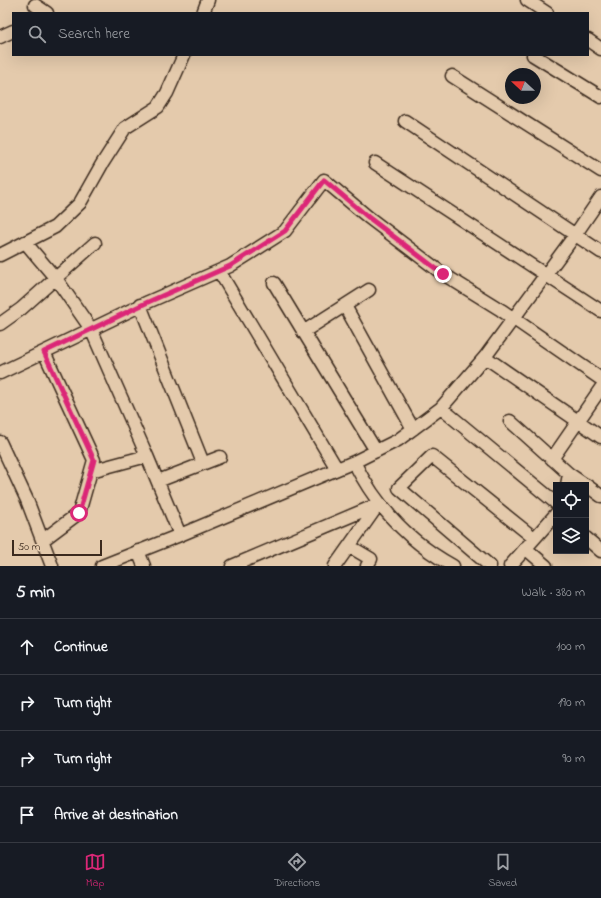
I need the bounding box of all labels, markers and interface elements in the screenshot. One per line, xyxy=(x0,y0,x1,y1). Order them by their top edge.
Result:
search box xyxy=(12,12,589,56)
icon: search xyxy=(26,23,48,45)
text: Search here xyxy=(58,23,130,45)
north arrow xyxy=(505,68,541,104)
route end xyxy=(434,265,452,283)
map controls xyxy=(553,482,589,554)
button: locate xyxy=(553,482,589,518)
route start xyxy=(70,504,88,522)
button: layers xyxy=(553,518,589,554)
scale bar xyxy=(12,538,102,557)
text: 50 m xyxy=(18,539,40,555)
text: 5 min xyxy=(16,580,55,605)
text: Walk · 380 m xyxy=(522,583,585,602)
icon: ahead xyxy=(16,636,38,658)
text: Continue xyxy=(54,636,108,658)
text: 100 m xyxy=(556,637,585,656)
icon: right xyxy=(16,692,38,714)
text: Turn right xyxy=(54,692,112,714)
text: 190 m xyxy=(558,693,585,712)
icon: right xyxy=(16,748,38,770)
text: Turn right xyxy=(54,748,112,770)
text: 90 m xyxy=(562,749,585,768)
icon: arrive xyxy=(16,804,38,826)
text: Arrive at destination xyxy=(54,804,178,826)
tab: Map xyxy=(84,851,106,891)
tab: Directions xyxy=(274,851,320,891)
tab: Saved xyxy=(488,851,517,891)

